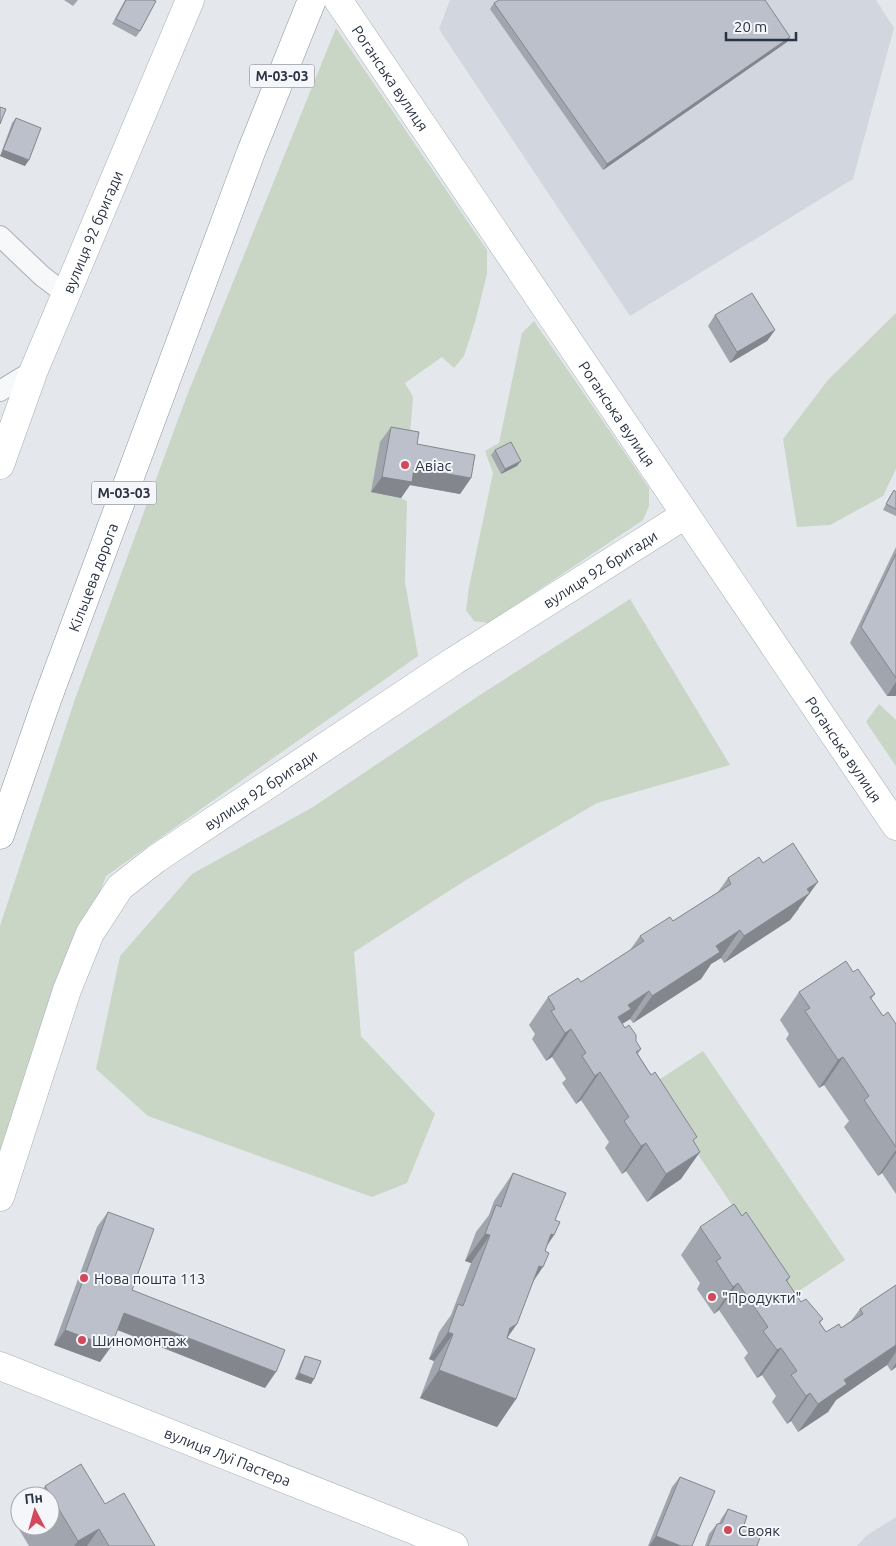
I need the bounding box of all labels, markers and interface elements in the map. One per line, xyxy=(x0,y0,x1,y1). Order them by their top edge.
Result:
scale bar xyxy=(726,10,796,42)
text: 20 m xyxy=(734,18,767,35)
street label: Роганська вулиця xyxy=(349,22,432,134)
road number: М-03-03 xyxy=(250,64,314,88)
street label: вулиця 92 бригади xyxy=(59,168,126,296)
street label: Роганська вулиця xyxy=(576,358,659,469)
place label: Авіас xyxy=(415,457,451,474)
marker: Авіас xyxy=(399,459,411,471)
road number: М-03-03 xyxy=(92,482,156,504)
street label: Кільцева дорога xyxy=(65,520,121,634)
street label: вулиця 92 бригади xyxy=(540,526,660,611)
street label: Роганська вулиця xyxy=(802,693,886,805)
street label: вулиця 92 бригади xyxy=(201,746,320,833)
place label: Нова пошта 113 xyxy=(94,1270,205,1287)
marker: Нова пошта 113 xyxy=(78,1272,90,1284)
place label: "Продукти" xyxy=(722,1289,802,1306)
marker: "Продукти" xyxy=(706,1291,718,1303)
place label: Шиномонтаж xyxy=(92,1332,187,1349)
marker: Шиномонтаж xyxy=(76,1334,88,1346)
street label: вулиця Луї Пастера xyxy=(162,1424,293,1489)
north arrow xyxy=(10,1486,60,1536)
text: Пн xyxy=(24,1489,44,1507)
place label: Свояк xyxy=(738,1522,780,1539)
marker: Свояк xyxy=(722,1524,734,1536)

